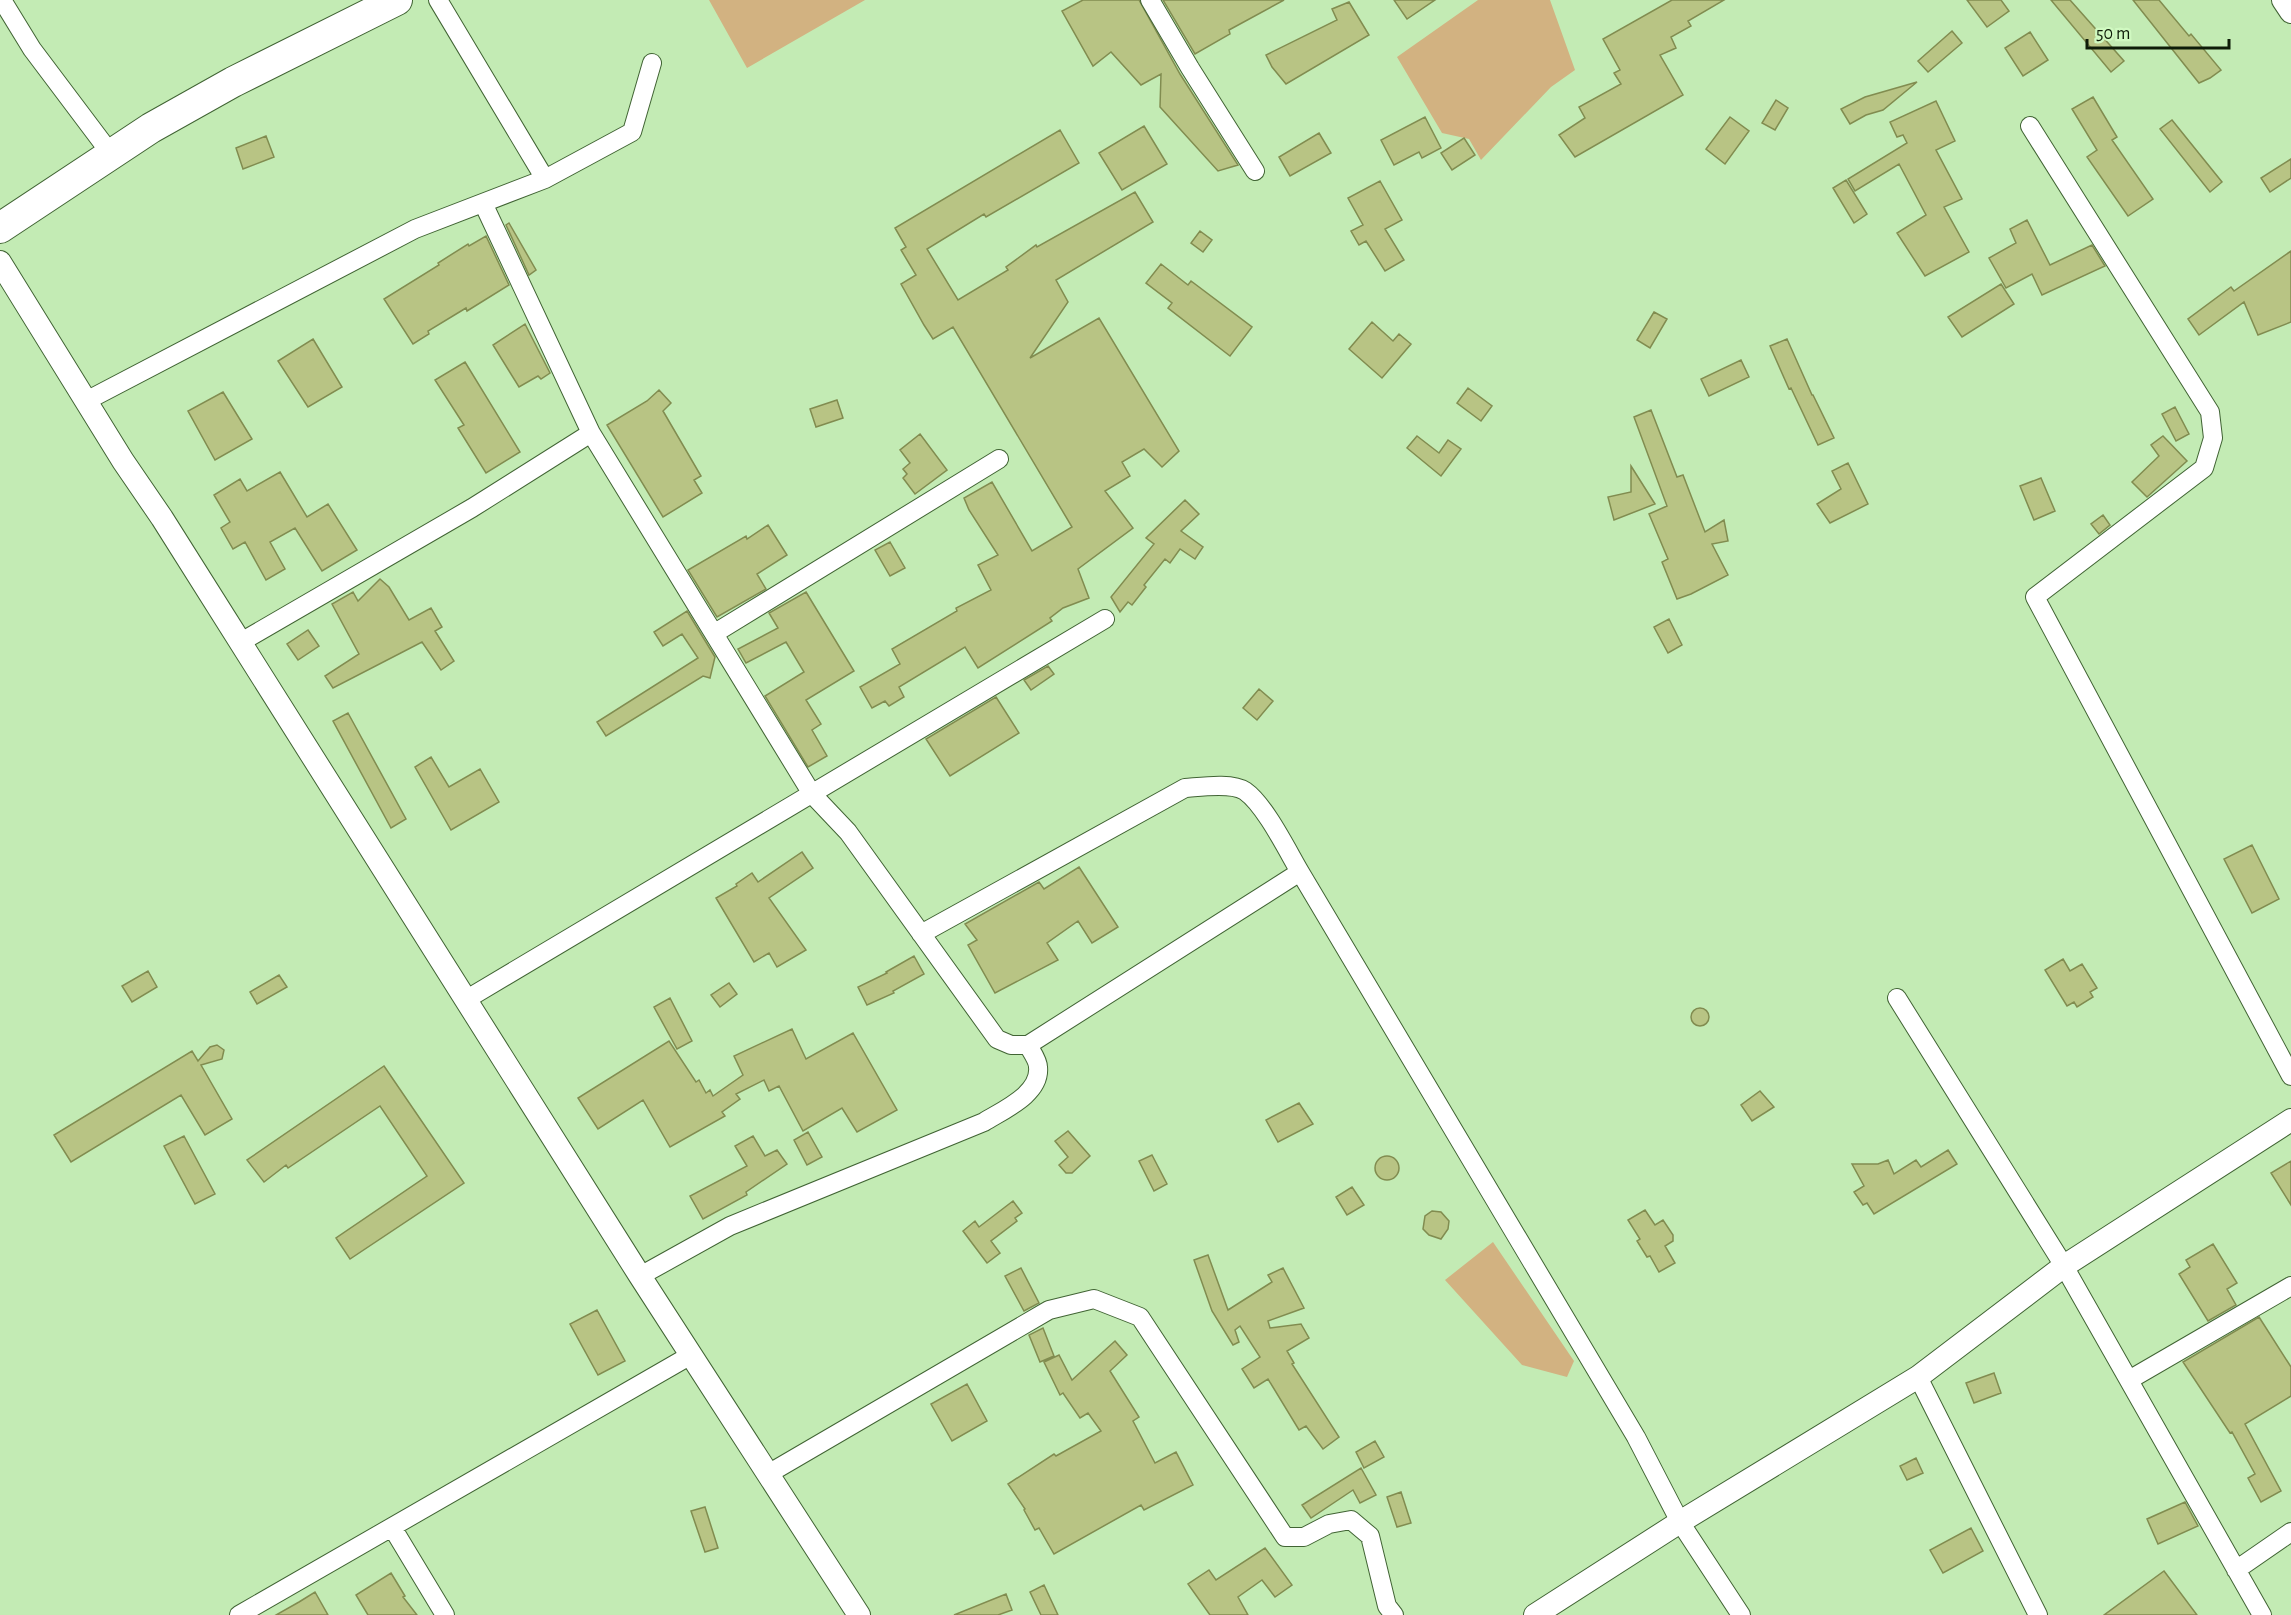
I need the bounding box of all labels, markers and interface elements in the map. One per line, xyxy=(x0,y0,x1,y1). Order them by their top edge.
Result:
scale bar xyxy=(2087,12,2230,50)
text: 50 m xyxy=(2096,25,2130,43)

